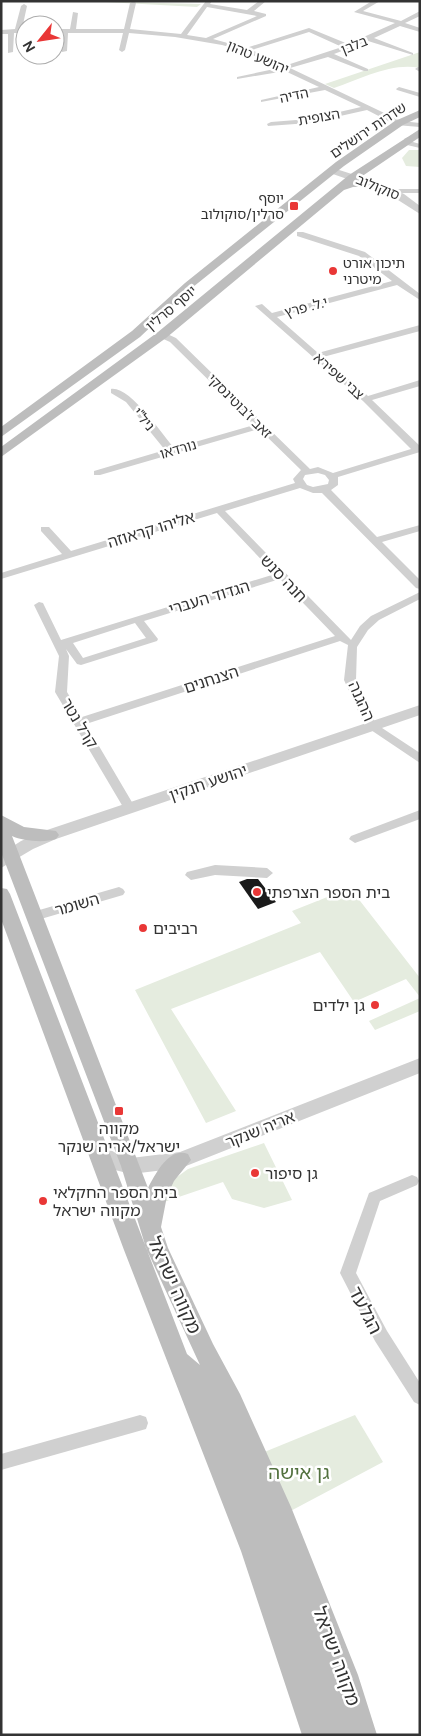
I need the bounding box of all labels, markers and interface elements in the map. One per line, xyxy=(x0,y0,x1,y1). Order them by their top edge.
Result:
north arrow xyxy=(15,15,65,65)
street label: בלבן xyxy=(338,32,370,58)
street label: יהושע טהון xyxy=(224,36,292,78)
text: N xyxy=(18,38,39,55)
street label: הדיה xyxy=(278,83,310,107)
street label: שדרות ירושלים xyxy=(326,98,410,162)
street label: הצופית xyxy=(297,104,341,130)
street label: סוקולוב xyxy=(353,170,403,204)
place label: יוסף סרלין/סוקולוב xyxy=(201,189,284,223)
marker: יוסף סרלין/סוקולוב xyxy=(288,200,300,212)
place label: תיכון אורט מיטרני xyxy=(343,254,405,288)
marker: תיכון אורט מיטרני xyxy=(327,265,339,277)
street label: יוסף סרלין xyxy=(142,281,200,335)
street label: י.ל. פרץ xyxy=(282,293,330,321)
street label: צבי שפירא xyxy=(310,349,368,404)
street label: זאב ז'בוטינסקי xyxy=(204,370,276,442)
street label: ניל"י xyxy=(129,404,159,434)
street label: נורדאו xyxy=(158,435,198,463)
street label: אליהו קראוזה xyxy=(105,506,197,553)
street label: חנה סנש xyxy=(256,550,312,607)
street label: הגדוד העברי xyxy=(166,575,252,620)
street label: הצנחנים xyxy=(181,661,241,698)
street label: ההגנה xyxy=(343,678,380,725)
street label: קרל נטר xyxy=(56,694,103,752)
street label: יהושע חנקין xyxy=(166,759,250,806)
place label: בית הספר הצרפתי xyxy=(267,882,390,903)
marker: בית הספר הצרפתי xyxy=(251,886,263,898)
street label: השומר xyxy=(52,888,102,921)
place label: רביבים xyxy=(153,918,198,939)
marker: רביבים xyxy=(137,922,149,934)
place label: גן ילדים xyxy=(313,995,365,1016)
marker: גן ילדים xyxy=(369,999,381,1011)
marker: מקווה ישראל/אריה שנקר xyxy=(113,1105,125,1117)
street label: אריה שנקר xyxy=(222,1106,298,1153)
place label: מקווה ישראל/אריה שנקר xyxy=(58,1118,180,1157)
place label: גן סיפור xyxy=(265,1163,318,1184)
marker: גן סיפור xyxy=(249,1167,261,1179)
place label: בית הספר החקלאי מקווה ישראל xyxy=(53,1182,178,1221)
marker: בית הספר החקלאי מקווה ישראל xyxy=(37,1195,49,1207)
street label: מקווה ישראל xyxy=(142,1233,207,1338)
street label: הגלעד xyxy=(343,1282,388,1338)
park label: גן אישה xyxy=(268,1460,330,1485)
street label: מקווה ישראל xyxy=(307,1603,366,1709)

